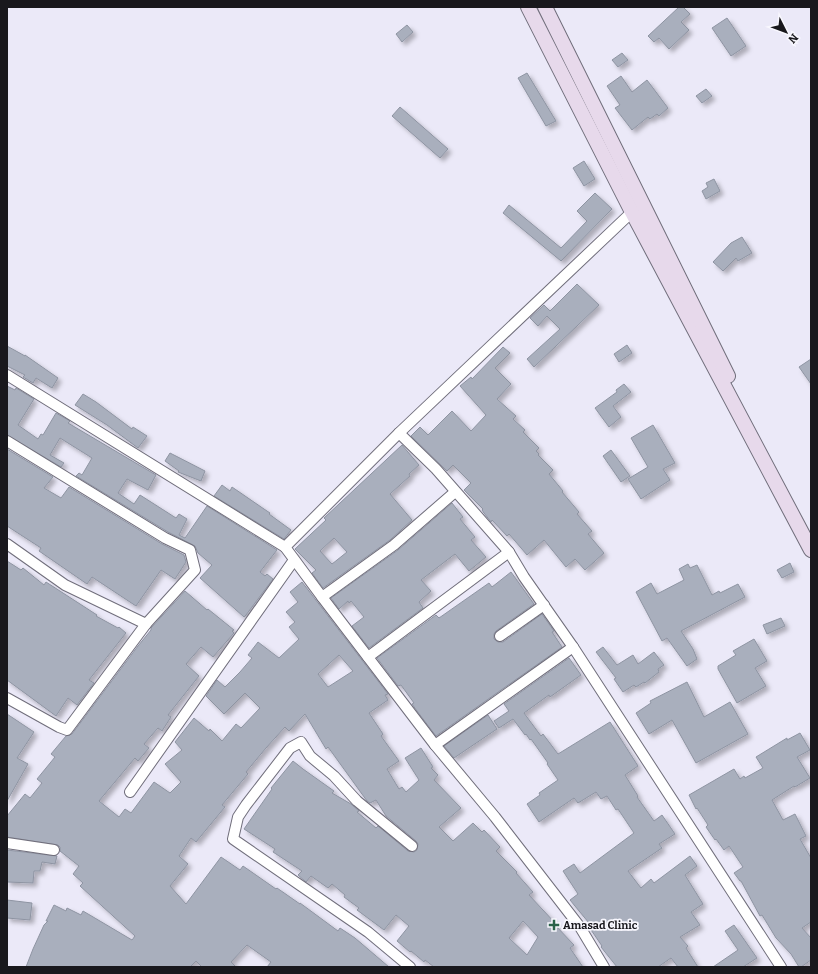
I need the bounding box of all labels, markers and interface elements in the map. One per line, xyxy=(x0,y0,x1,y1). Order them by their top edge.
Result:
north arrow xyxy=(766,12,806,52)
text: N xyxy=(785,31,801,46)
marker: Amasad Clinic xyxy=(548,919,560,931)
place label: Amasad Clinic xyxy=(563,919,638,932)

